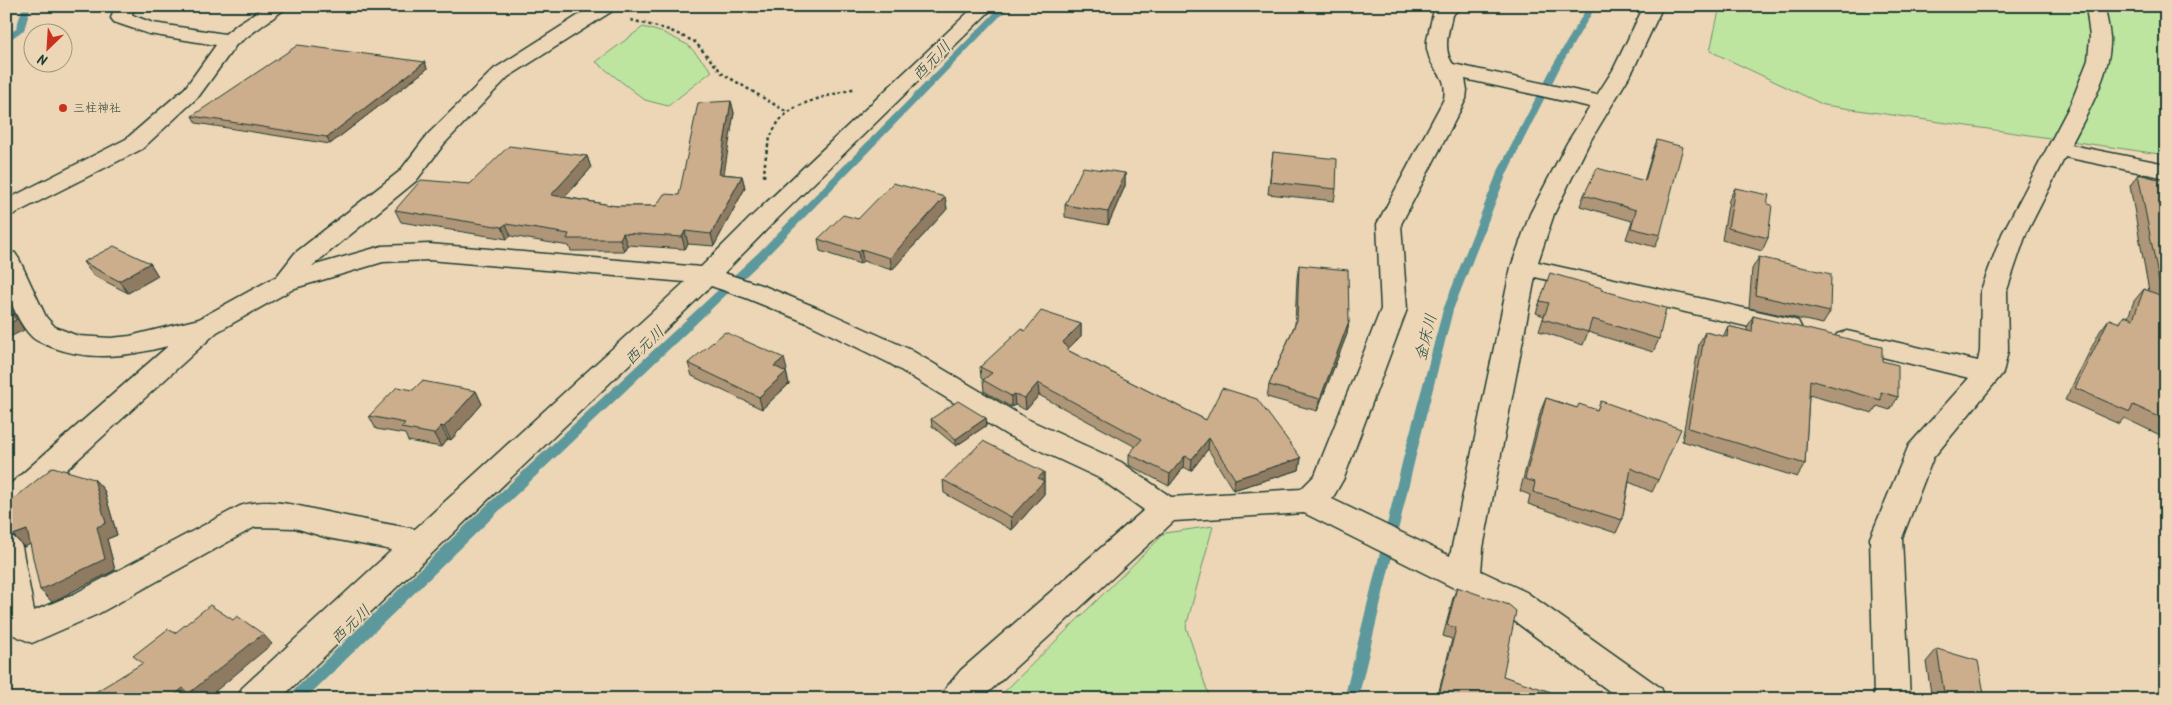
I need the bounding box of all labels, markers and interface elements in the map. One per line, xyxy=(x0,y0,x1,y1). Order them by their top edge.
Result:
north arrow xyxy=(22,22,72,72)
water label: 西元川 xyxy=(906,35,958,87)
text: N xyxy=(34,47,52,71)
place label: 三柱神社 xyxy=(73,99,121,118)
marker: 三柱神社 xyxy=(57,102,69,114)
water label: 金床川 xyxy=(1409,311,1444,364)
water label: 西元川 xyxy=(619,320,671,372)
water label: 西元川 xyxy=(325,599,377,651)

